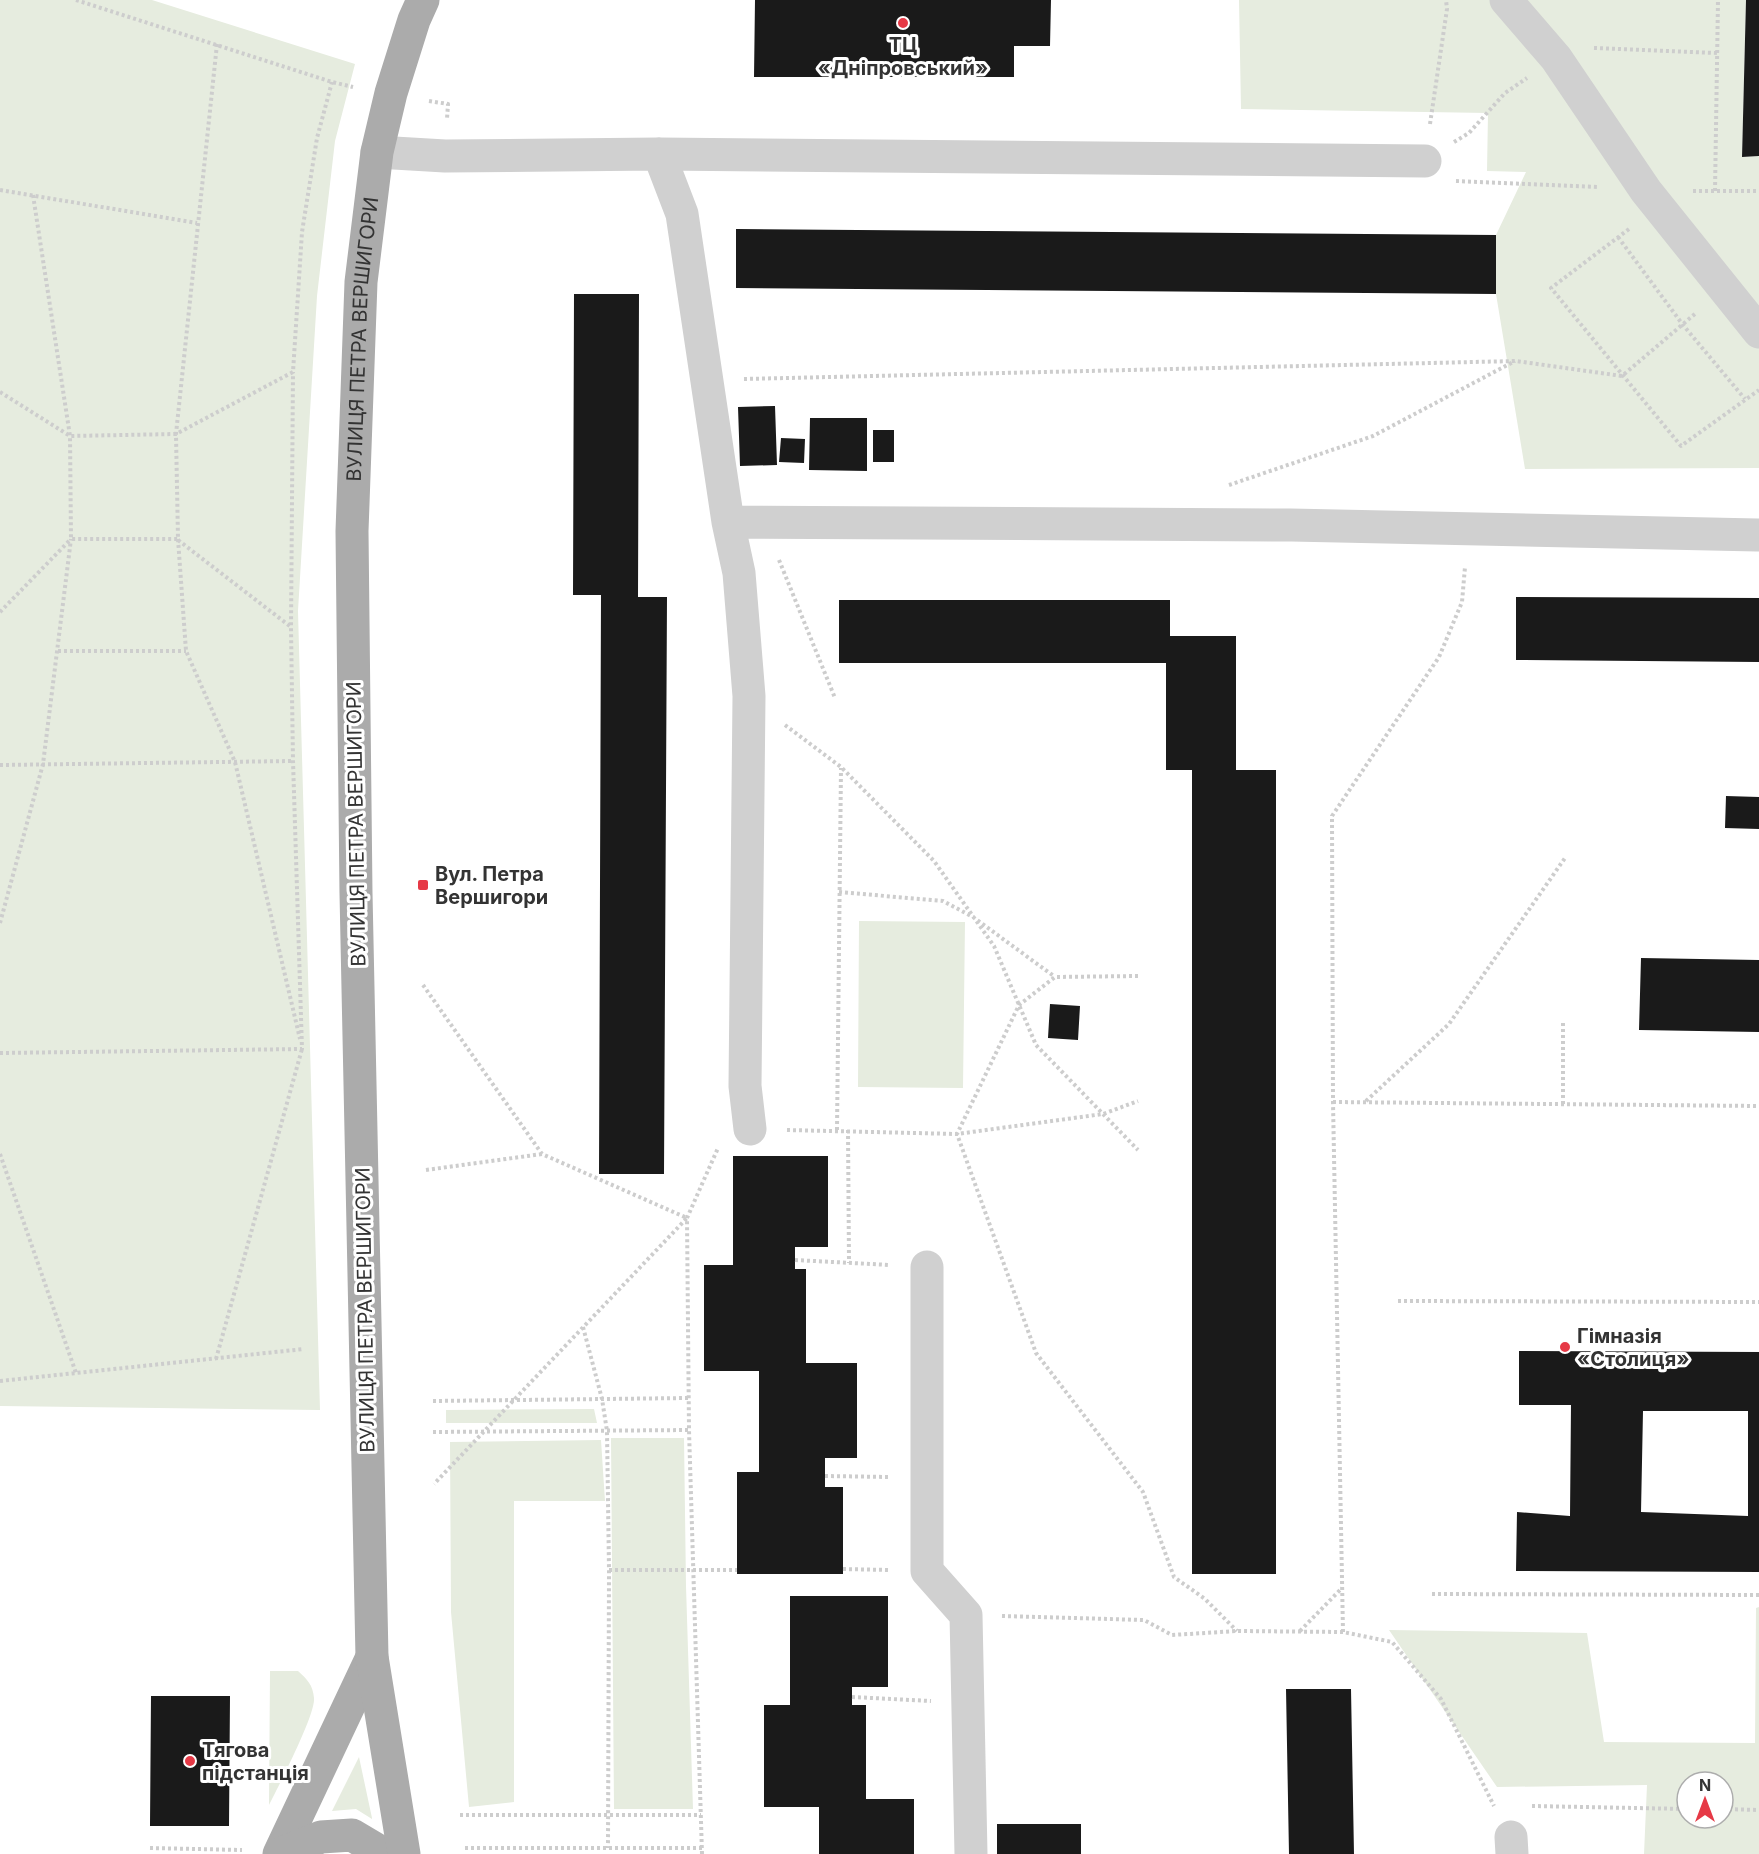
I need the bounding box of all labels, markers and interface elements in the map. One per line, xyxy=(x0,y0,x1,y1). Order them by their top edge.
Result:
marker: ТЦ «Дніпровський» xyxy=(896,16,910,30)
place label: ТЦ «Дніпровський» xyxy=(818,33,988,80)
street label: ВУЛИЦЯ ПЕТРА ВЕРШИГОРИ xyxy=(342,195,383,482)
street label: ВУЛИЦЯ ПЕТРА ВЕРШИГОРИ xyxy=(342,681,370,967)
place label: Вул. Петра Вершигори xyxy=(435,862,548,909)
marker: Вул. Петра Вершигори xyxy=(416,878,430,892)
street label: ВУЛИЦЯ ПЕТРА ВЕРШИГОРИ xyxy=(351,1167,379,1453)
place label: Гімназія «Столиця» xyxy=(1577,1324,1689,1371)
marker: Гімназія «Столиця» xyxy=(1558,1340,1572,1354)
place label: Тягова пiдстанцiя xyxy=(202,1738,309,1785)
marker: Тягова пiдстанцiя xyxy=(183,1754,197,1768)
north arrow xyxy=(1675,1770,1735,1830)
text: N xyxy=(1699,1775,1711,1795)

